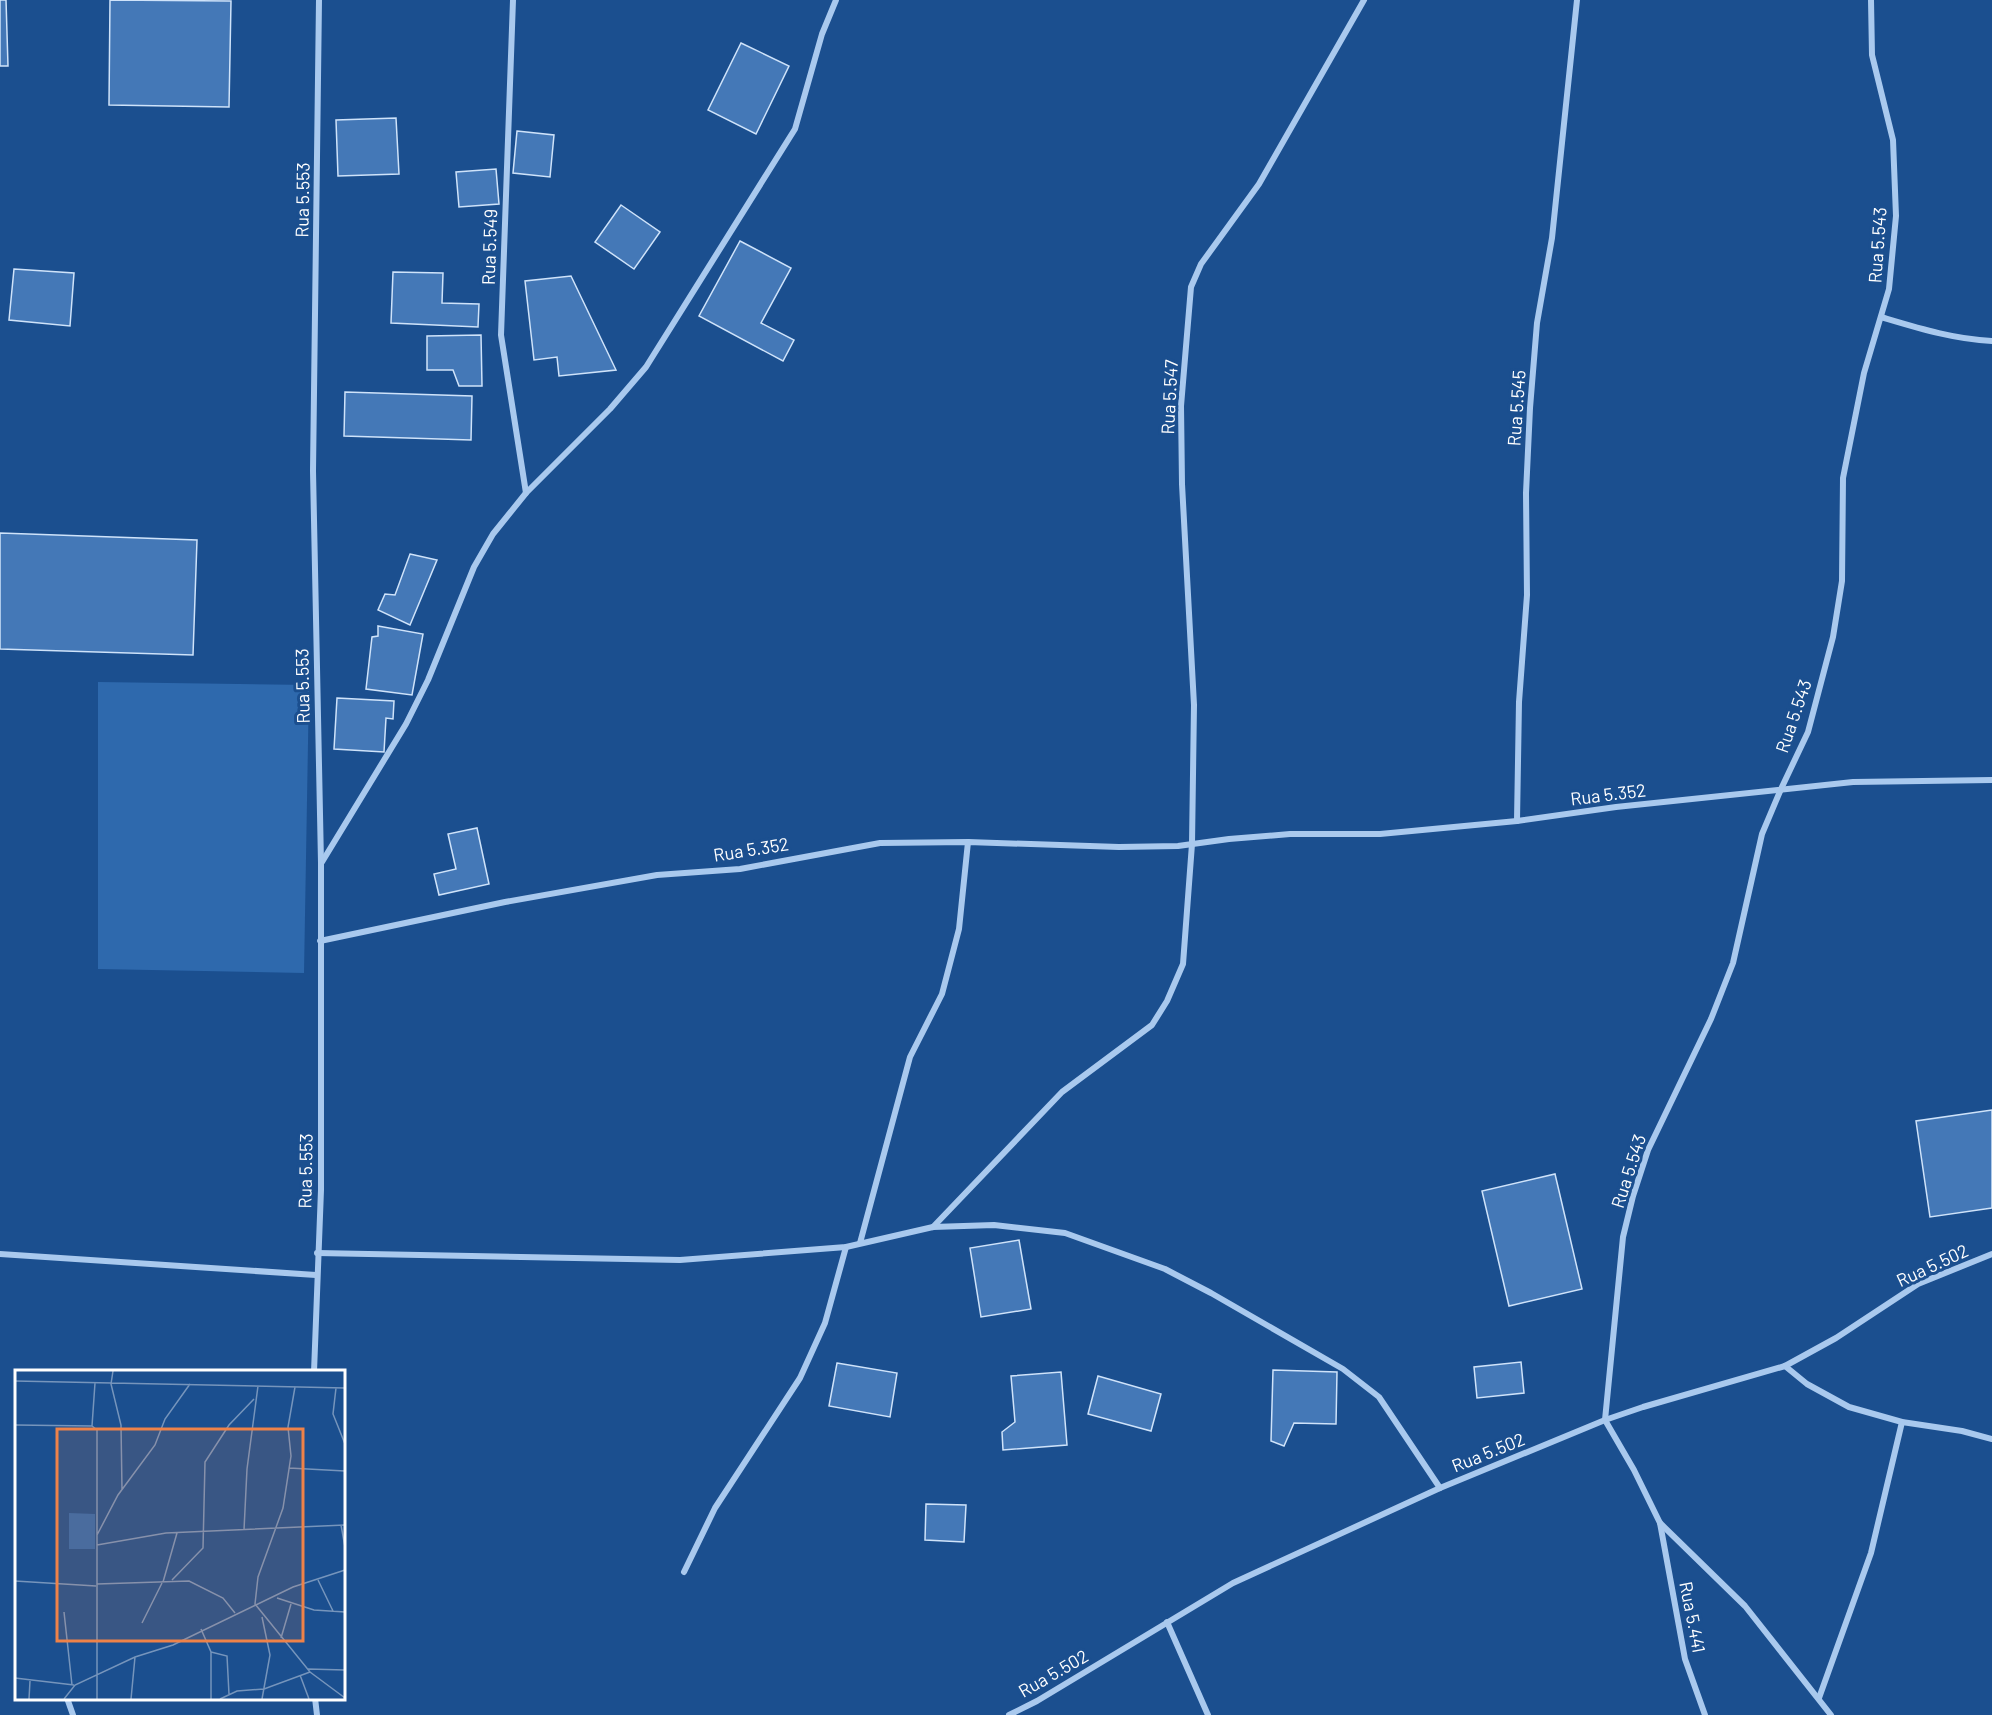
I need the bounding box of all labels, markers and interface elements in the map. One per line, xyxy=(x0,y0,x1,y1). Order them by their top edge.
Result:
street label: Rua 5.553 xyxy=(290,162,314,238)
street label: Rua 5.543 xyxy=(1863,206,1891,284)
street label: Rua 5.549 xyxy=(477,209,501,285)
street label: Rua 5.547 xyxy=(1156,359,1182,435)
street label: Rua 5.545 xyxy=(1502,369,1530,447)
street label: Rua 5.553 xyxy=(290,648,314,724)
street label: Rua 5.543 xyxy=(1770,676,1816,756)
street label: Rua 5.352 xyxy=(1569,778,1647,810)
street label: Rua 5.352 xyxy=(712,832,790,866)
street label: Rua 5.543 xyxy=(1606,1131,1650,1211)
street label: Rua 5.553 xyxy=(293,1133,317,1209)
street label: Rua 5.502 xyxy=(1893,1239,1971,1291)
inset map xyxy=(15,1370,345,1700)
street label: Rua 5.502 xyxy=(1448,1427,1528,1477)
street label: Rua 5.441 xyxy=(1675,1579,1711,1655)
street label: Rua 5.502 xyxy=(1014,1644,1092,1702)

